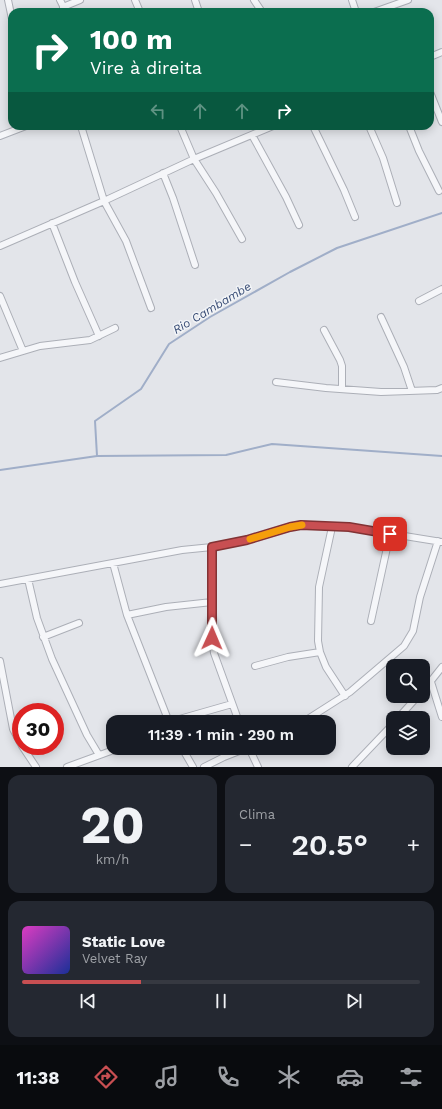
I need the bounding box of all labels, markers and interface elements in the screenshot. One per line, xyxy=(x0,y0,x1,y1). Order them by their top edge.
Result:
text: 100 m xyxy=(90,23,173,56)
icon: right xyxy=(24,24,76,76)
text: Vire à direita xyxy=(90,57,202,78)
icon: left xyxy=(147,100,169,122)
icon: ahead xyxy=(189,100,211,122)
icon: ahead xyxy=(231,100,253,122)
icon: right xyxy=(273,100,295,122)
water label: Rio Cambambe xyxy=(170,279,254,337)
pin xyxy=(373,517,407,551)
icon: arrive xyxy=(379,523,401,545)
position arrow xyxy=(191,617,233,659)
map controls xyxy=(386,659,430,755)
button: search xyxy=(386,659,430,703)
speed limit sign: 30 xyxy=(12,703,64,755)
button: layers xyxy=(386,711,430,755)
text: 11:39 · 1 min · 290 m xyxy=(148,726,294,744)
text: 20 xyxy=(80,795,145,856)
text: Clima xyxy=(239,807,275,822)
text: 20.5° xyxy=(291,827,368,862)
text: − xyxy=(239,832,252,857)
text: + xyxy=(407,832,420,857)
text: km/h xyxy=(96,852,129,867)
text: Static Love xyxy=(82,933,165,951)
text: Velvet Ray xyxy=(82,951,147,966)
icon: previous xyxy=(77,990,99,1012)
icon: pause xyxy=(210,990,232,1012)
icon: next xyxy=(343,990,365,1012)
icon: directions xyxy=(92,1063,120,1091)
icon: music xyxy=(153,1063,181,1091)
icon: phone xyxy=(214,1063,242,1091)
icon: climate xyxy=(275,1063,303,1091)
icon: car xyxy=(336,1063,364,1091)
icon: filters xyxy=(397,1063,425,1091)
text: 11:38 xyxy=(17,1067,59,1088)

